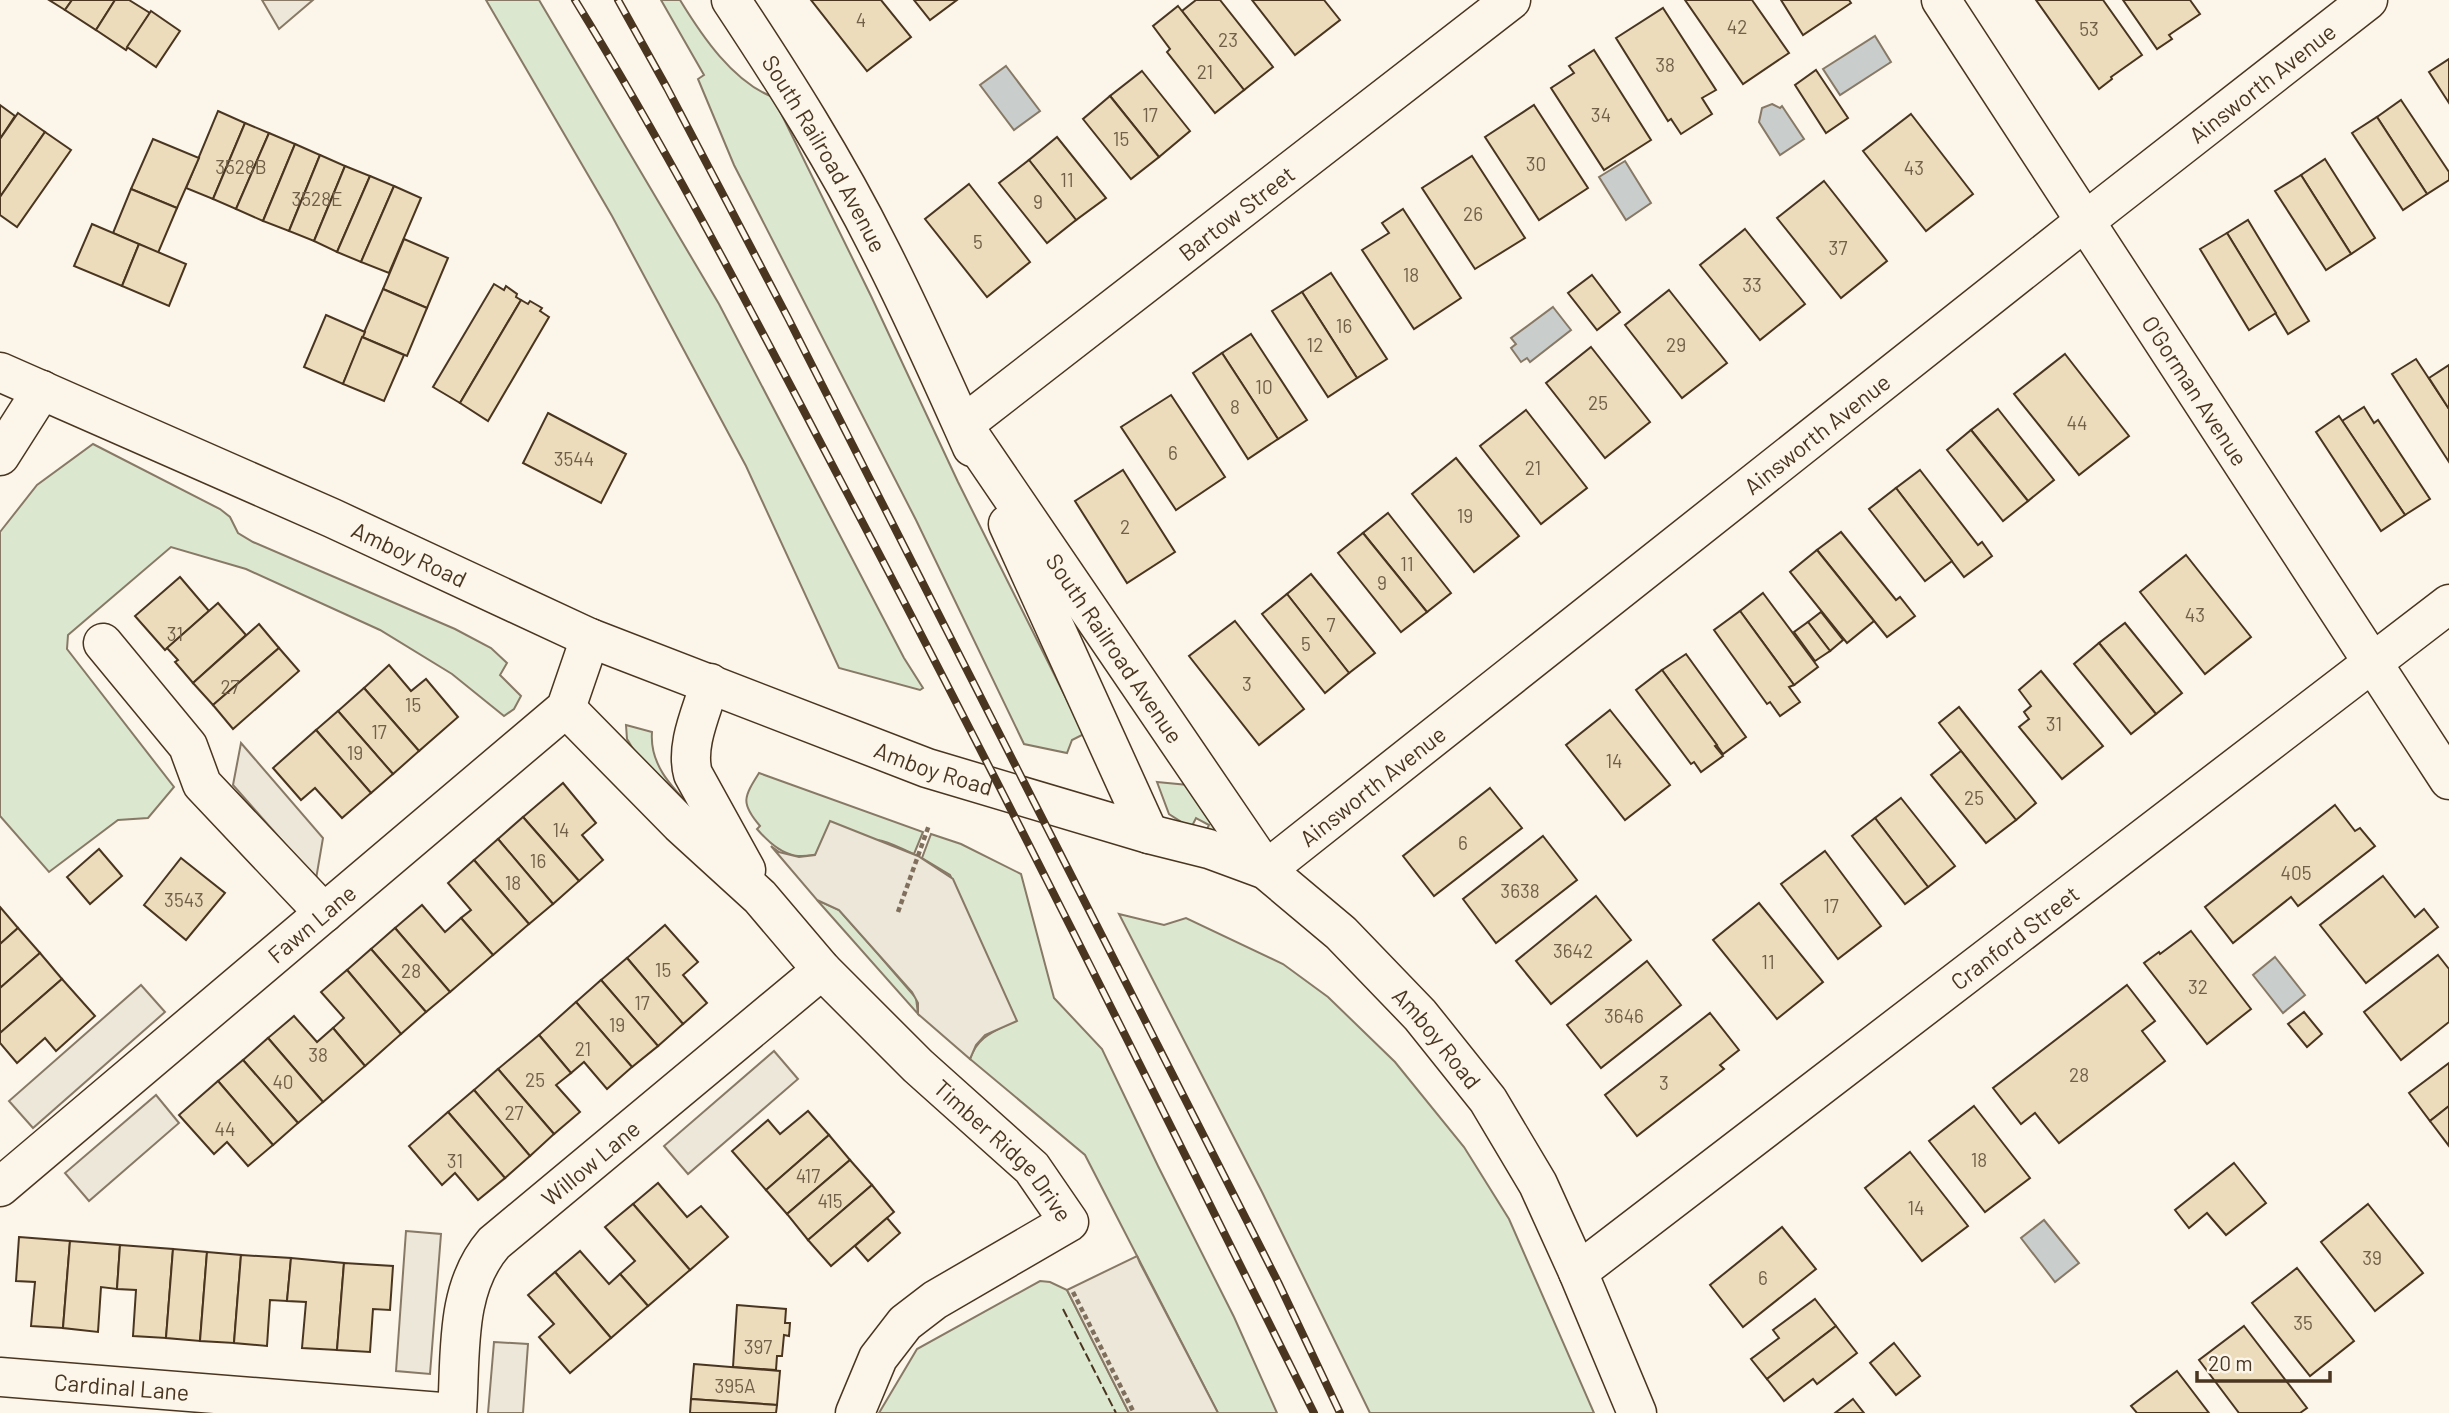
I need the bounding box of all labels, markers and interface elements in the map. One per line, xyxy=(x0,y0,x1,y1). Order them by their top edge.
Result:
house number: 4 xyxy=(856,8,866,31)
house number: 42 xyxy=(1727,15,1747,38)
house number: 53 xyxy=(2079,17,2099,40)
street label: Ainsworth Avenue xyxy=(2183,17,2341,149)
house number: 23 xyxy=(1218,28,1238,51)
street label: South Railroad Avenue xyxy=(757,50,893,257)
house number: 38 xyxy=(1655,53,1675,76)
house number: 21 xyxy=(1197,60,1213,83)
house number: 17 xyxy=(1142,103,1158,126)
house number: 34 xyxy=(1591,103,1611,126)
house number: 15 xyxy=(1113,127,1129,150)
house number: 30 xyxy=(1526,152,1546,175)
house number: 3528B xyxy=(215,155,267,178)
house number: 43 xyxy=(1904,156,1924,179)
street label: Bartow Street xyxy=(1173,159,1300,267)
house number: 11 xyxy=(1060,168,1074,191)
house number: 3528E xyxy=(291,187,343,210)
house number: 9 xyxy=(1033,190,1043,213)
house number: 26 xyxy=(1463,202,1483,225)
house number: 5 xyxy=(973,230,983,253)
house number: 37 xyxy=(1829,236,1847,259)
house number: 18 xyxy=(1403,263,1419,286)
house number: 33 xyxy=(1742,273,1762,296)
street label: O'Gorman Avenue xyxy=(2136,310,2254,471)
house number: 16 xyxy=(1336,314,1352,337)
house number: 12 xyxy=(1307,333,1323,356)
house number: 29 xyxy=(1666,333,1686,356)
street label: Ainsworth Avenue xyxy=(1738,367,1895,500)
house number: 10 xyxy=(1255,375,1273,398)
house number: 25 xyxy=(1588,391,1608,414)
house number: 8 xyxy=(1230,395,1240,418)
house number: 44 xyxy=(2067,411,2087,434)
house number: 6 xyxy=(1168,441,1178,464)
house number: 3544 xyxy=(554,447,594,470)
house number: 21 xyxy=(1525,456,1541,479)
house number: 19 xyxy=(1457,504,1473,527)
street label: Amboy Road xyxy=(347,515,471,593)
house number: 2 xyxy=(1120,515,1130,538)
street label: South Railroad Avenue xyxy=(1040,548,1189,748)
house number: 11 xyxy=(1400,552,1414,575)
house number: 9 xyxy=(1377,571,1387,594)
house number: 43 xyxy=(2185,603,2205,626)
house number: 7 xyxy=(1327,613,1336,636)
house number: 31 xyxy=(167,622,183,645)
house number: 5 xyxy=(1301,632,1311,655)
house number: 3 xyxy=(1242,672,1252,695)
house number: 27 xyxy=(220,675,240,698)
house number: 15 xyxy=(405,693,421,716)
house number: 31 xyxy=(2046,712,2062,735)
street label: Ainsworth Avenue xyxy=(1294,719,1451,852)
house number: 17 xyxy=(371,720,387,743)
street label: Amboy Road xyxy=(870,735,997,801)
house number: 19 xyxy=(347,741,363,764)
house number: 14 xyxy=(1605,749,1623,772)
house number: 25 xyxy=(1964,786,1984,809)
house number: 14 xyxy=(552,818,570,841)
house number: 6 xyxy=(1458,831,1468,854)
house number: 16 xyxy=(530,849,546,872)
house number: 405 xyxy=(2281,861,2311,884)
house number: 18 xyxy=(505,871,521,894)
street label: Fawn Lane xyxy=(262,878,361,969)
house number: 3638 xyxy=(1500,879,1540,902)
street label: Cranford Street xyxy=(1945,879,2084,995)
house number: 3543 xyxy=(164,888,204,911)
house number: 17 xyxy=(1823,894,1839,917)
house number: 3642 xyxy=(1553,939,1593,962)
house number: 11 xyxy=(1761,950,1775,973)
house number: 15 xyxy=(655,958,671,981)
house number: 28 xyxy=(401,959,421,982)
house number: 32 xyxy=(2188,975,2208,998)
street label: Amboy Road xyxy=(1387,981,1487,1094)
house number: 17 xyxy=(634,991,650,1014)
house number: 3646 xyxy=(1604,1004,1644,1027)
house number: 19 xyxy=(609,1013,625,1036)
house number: 21 xyxy=(575,1037,591,1060)
house number: 38 xyxy=(308,1043,328,1066)
house number: 28 xyxy=(2069,1063,2089,1086)
house number: 25 xyxy=(525,1068,545,1091)
house number: 40 xyxy=(272,1070,294,1093)
house number: 3 xyxy=(1659,1071,1669,1094)
street label: Timber Ridge Drive xyxy=(928,1073,1078,1227)
house number: 27 xyxy=(504,1101,524,1124)
street label: Willow Lane xyxy=(536,1114,645,1212)
house number: 44 xyxy=(215,1117,235,1140)
house number: 18 xyxy=(1971,1148,1987,1171)
house number: 31 xyxy=(447,1149,463,1172)
house number: 417 xyxy=(796,1164,820,1187)
house number: 415 xyxy=(817,1189,843,1212)
house number: 14 xyxy=(1907,1196,1925,1219)
house number: 39 xyxy=(2362,1246,2382,1269)
house number: 6 xyxy=(1758,1266,1768,1289)
house number: 35 xyxy=(2293,1311,2313,1334)
house number: 397 xyxy=(744,1335,772,1358)
scale bar xyxy=(2197,1340,2330,1384)
text: 20 m xyxy=(2208,1350,2253,1375)
street label: Cardinal Lane xyxy=(53,1367,190,1406)
house number: 395A xyxy=(715,1374,755,1397)

